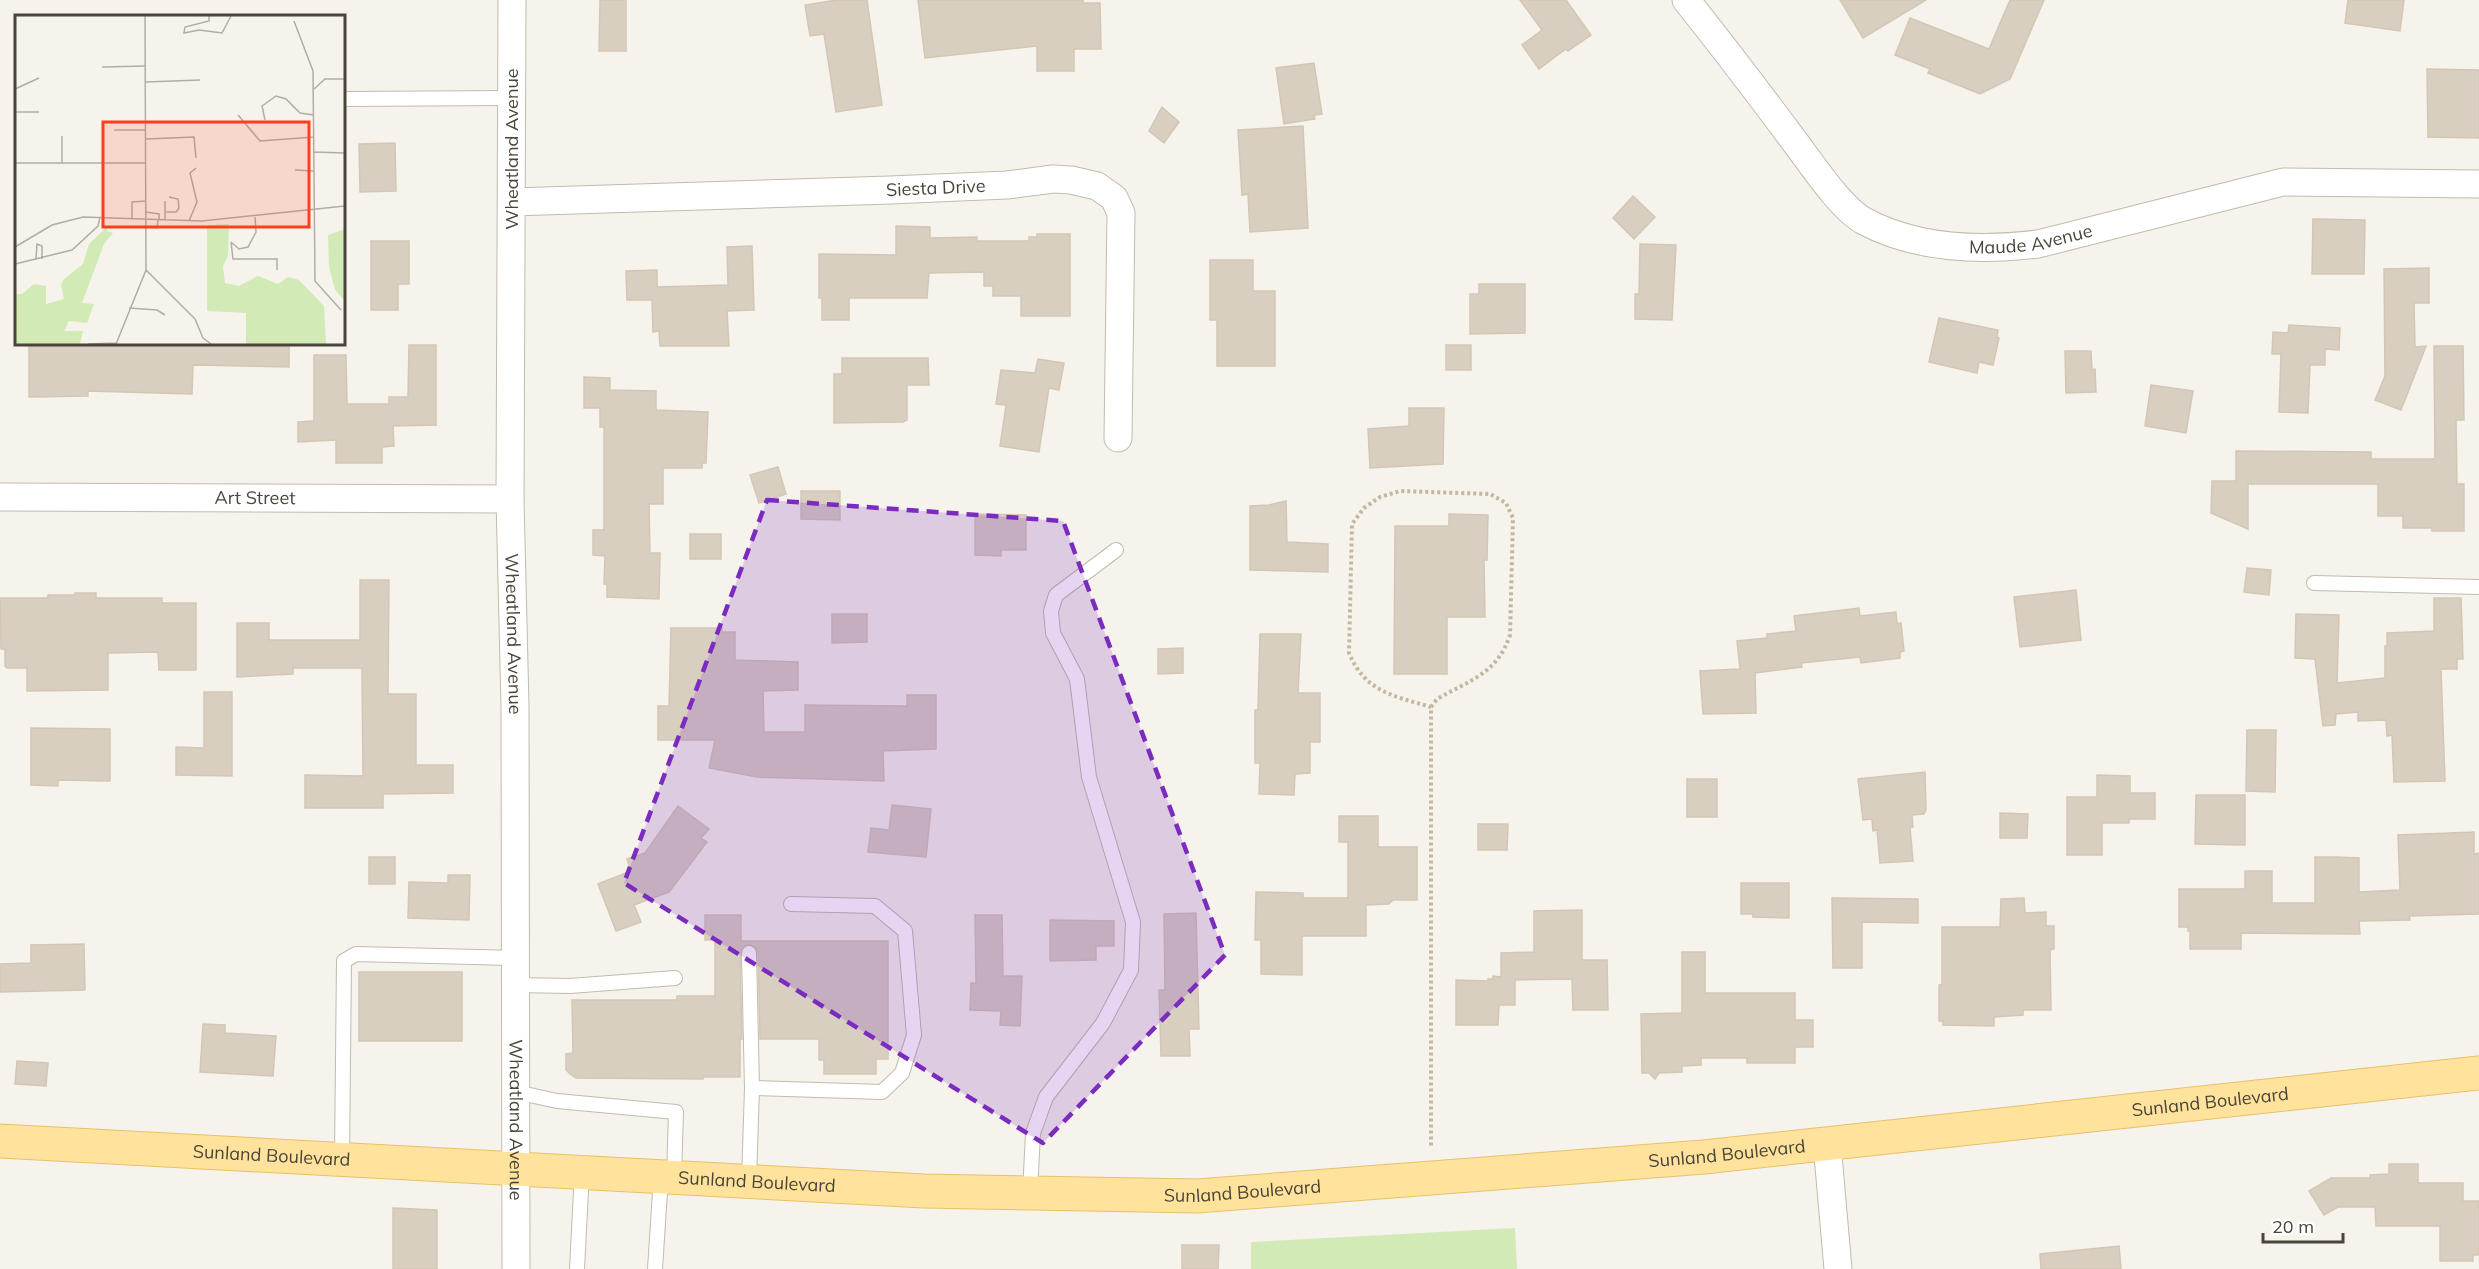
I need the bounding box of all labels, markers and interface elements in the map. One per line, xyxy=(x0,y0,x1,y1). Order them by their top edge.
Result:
inset map xyxy=(15,15,345,345)
street label: Wheatland Avenue xyxy=(500,68,523,230)
street label: Siesta Drive xyxy=(886,174,986,201)
street label: Maude Avenue xyxy=(1969,219,2095,258)
street label: Art Street xyxy=(214,486,296,509)
street label: Wheatland Avenue xyxy=(500,553,527,715)
street label: Wheatland Avenue xyxy=(505,1039,528,1201)
street label: Sunland Boulevard xyxy=(2130,1082,2290,1122)
street label: Sunland Boulevard xyxy=(1647,1134,1807,1172)
street label: Sunland Boulevard xyxy=(192,1139,351,1171)
street label: Sunland Boulevard xyxy=(678,1166,836,1197)
street label: Sunland Boulevard xyxy=(1164,1174,1322,1207)
scale bar xyxy=(2263,1206,2342,1244)
text: 20 m xyxy=(2272,1215,2314,1238)

